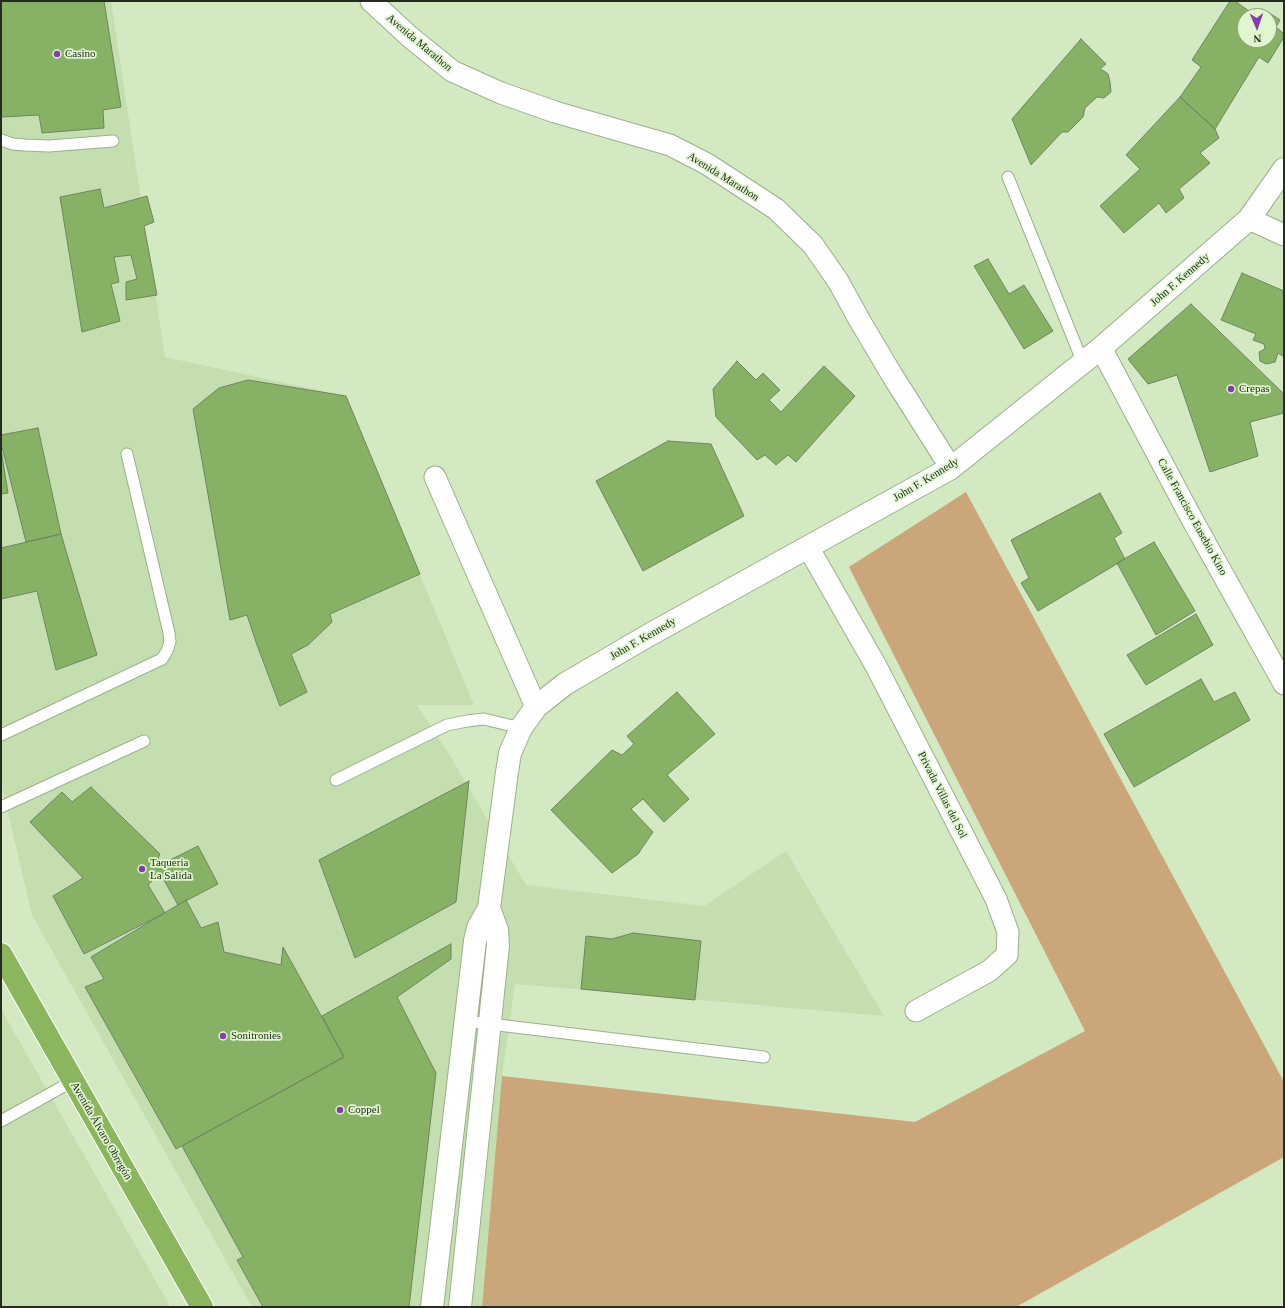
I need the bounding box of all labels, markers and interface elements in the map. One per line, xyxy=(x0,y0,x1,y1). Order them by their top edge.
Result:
north arrow xyxy=(1237,8,1277,48)
street label: Avenida Marathon xyxy=(383,12,455,74)
text: N xyxy=(1253,33,1262,45)
place label: Casino xyxy=(65,47,96,61)
marker: Casino xyxy=(52,49,62,59)
street label: Avenida Marathon xyxy=(685,150,761,204)
street label: John F. Kennedy xyxy=(1148,251,1212,309)
place label: Crepas xyxy=(1239,382,1270,396)
marker: Crepas xyxy=(1226,384,1236,394)
street label: John F. Kennedy xyxy=(891,455,961,505)
street label: Calle Francisco Eusebio Kino xyxy=(1154,456,1230,578)
street label: John F. Kennedy xyxy=(608,615,678,663)
street label: Privada Villas del Sol xyxy=(914,749,970,841)
place label: Taqueria La Salida xyxy=(150,856,192,882)
marker: Taqueria La Salida xyxy=(137,864,147,874)
place label: Sonitronies xyxy=(231,1029,281,1043)
marker: Sonitronies xyxy=(218,1031,228,1041)
street label: Avenida Álvaro Obregón xyxy=(68,1080,134,1182)
place label: Coppel xyxy=(348,1103,380,1117)
marker: Coppel xyxy=(335,1105,345,1115)

